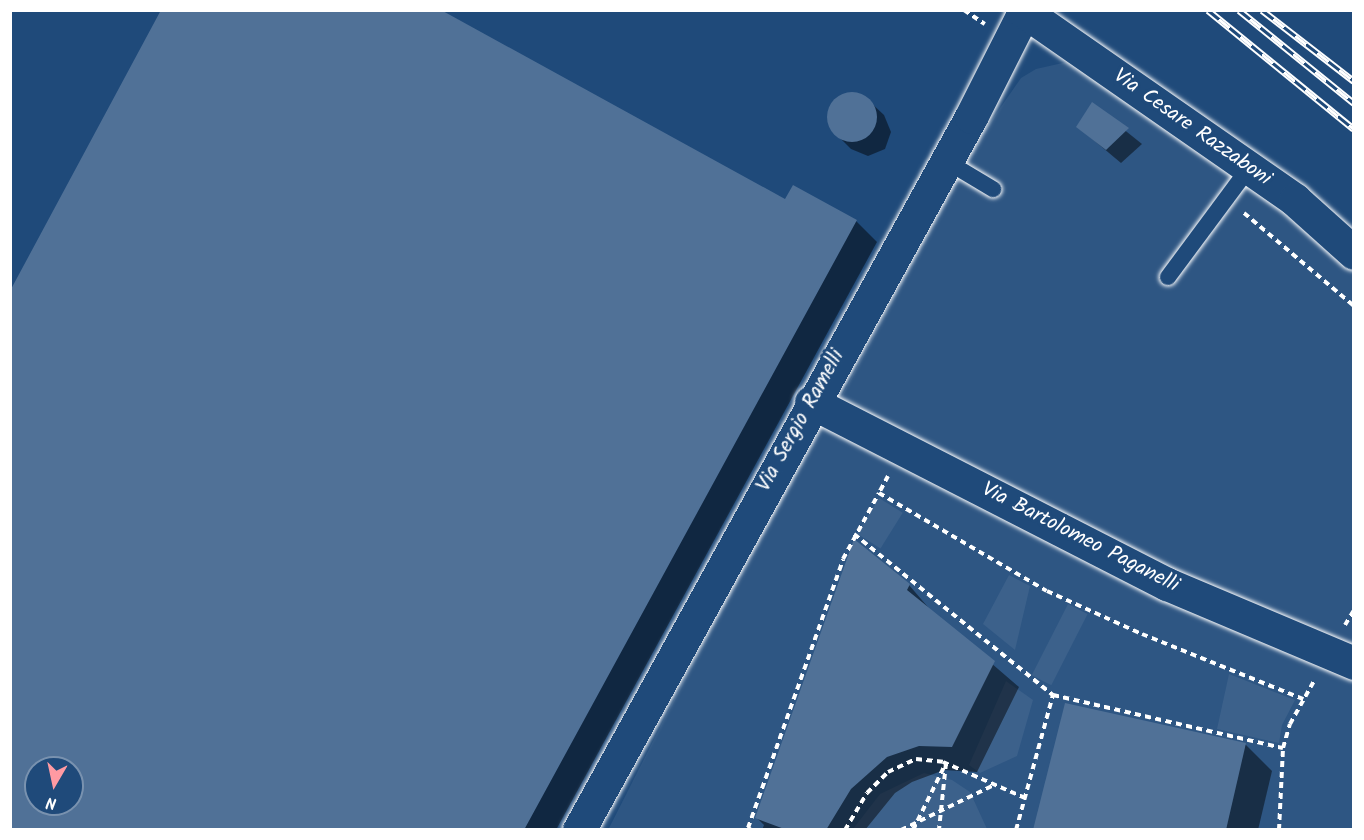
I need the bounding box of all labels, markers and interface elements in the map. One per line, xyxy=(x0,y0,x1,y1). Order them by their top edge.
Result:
street label: Via Cesare Razzaboni xyxy=(1108,64,1276,192)
street label: Via Sergio Ramelli xyxy=(752,346,850,496)
street label: Via Bartolomeo Paganelli xyxy=(977,477,1183,599)
north arrow xyxy=(24,756,84,816)
text: N xyxy=(44,789,58,815)

